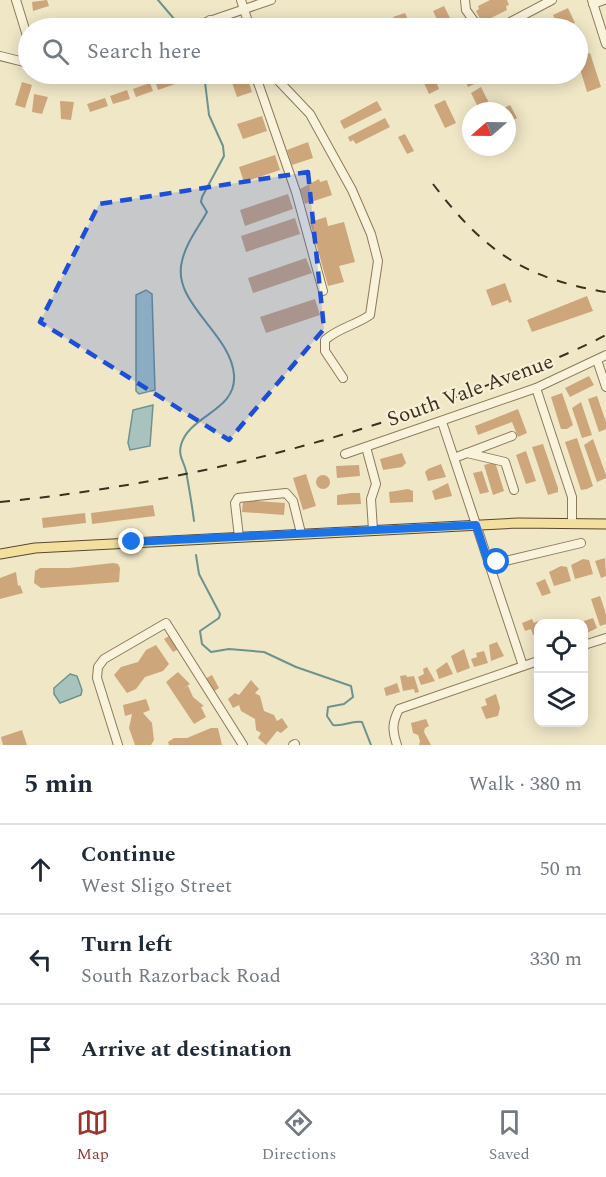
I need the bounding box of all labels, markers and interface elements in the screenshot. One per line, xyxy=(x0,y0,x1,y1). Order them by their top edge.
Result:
search box xyxy=(18,18,588,84)
icon: search xyxy=(39,35,72,68)
text: Search here xyxy=(87,35,201,68)
north arrow xyxy=(462,102,516,156)
street label: South Vale Avenue xyxy=(383,346,558,436)
route end xyxy=(118,528,144,554)
route start xyxy=(483,548,509,574)
map controls xyxy=(534,619,588,727)
button: locate xyxy=(534,619,588,673)
button: layers xyxy=(534,673,588,727)
text: 5 min xyxy=(24,764,93,804)
text: Walk · 380 m xyxy=(469,769,582,799)
text: Continue xyxy=(81,838,176,871)
icon: ahead xyxy=(24,853,57,886)
text: 50 m xyxy=(540,854,582,884)
text: West Sligo Street xyxy=(81,871,232,901)
text: Turn left xyxy=(81,928,173,961)
icon: left xyxy=(24,943,57,976)
text: 330 m xyxy=(530,944,582,974)
text: South Razorback Road xyxy=(81,961,281,991)
icon: arrive xyxy=(24,1033,57,1066)
text: Arrive at destination xyxy=(81,1033,292,1066)
tab: Map xyxy=(76,1106,109,1166)
tab: Directions xyxy=(262,1106,336,1166)
tab: Saved xyxy=(489,1106,530,1166)

